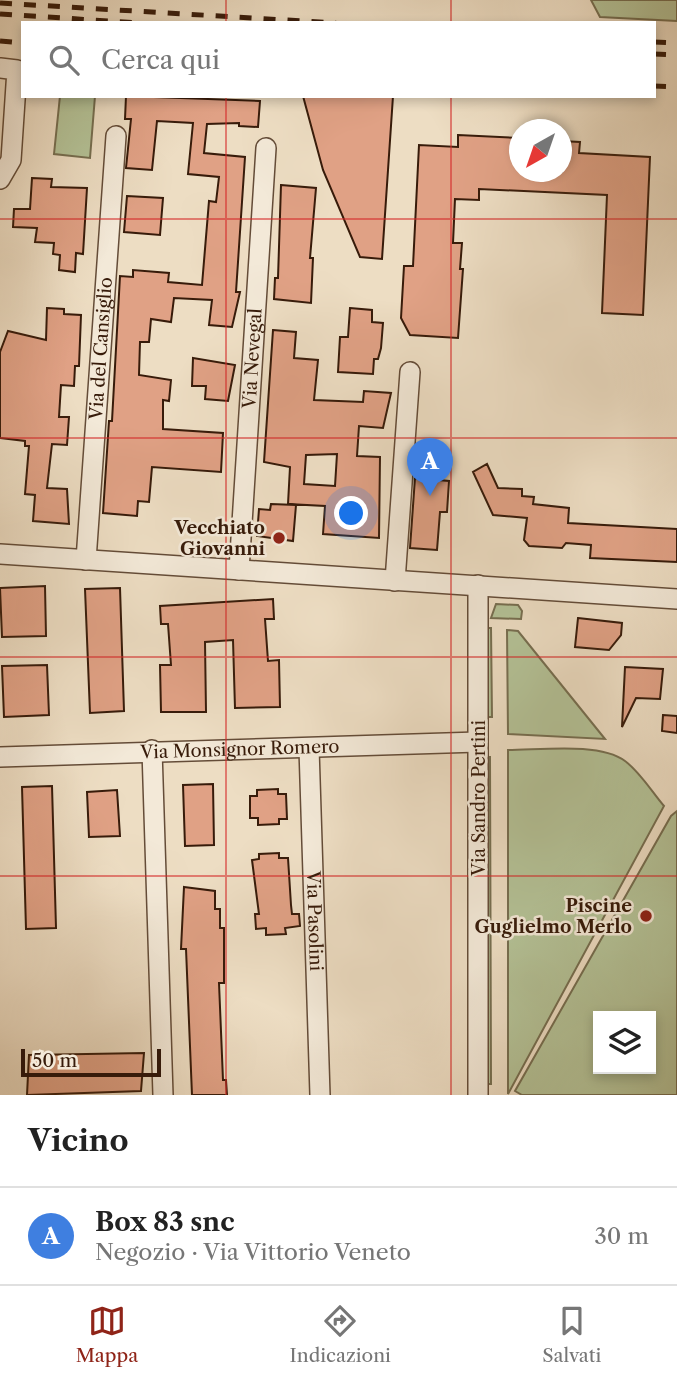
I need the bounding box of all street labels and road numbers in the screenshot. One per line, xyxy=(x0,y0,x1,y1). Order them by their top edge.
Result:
street label: Via del Cansiglio xyxy=(85,276,117,422)
street label: Via Nevegal xyxy=(238,308,267,410)
street label: Via Sandro Pertini xyxy=(468,720,490,877)
street label: Via Monsignor Romero xyxy=(139,735,340,764)
street label: Via Pasolini xyxy=(302,869,327,972)

